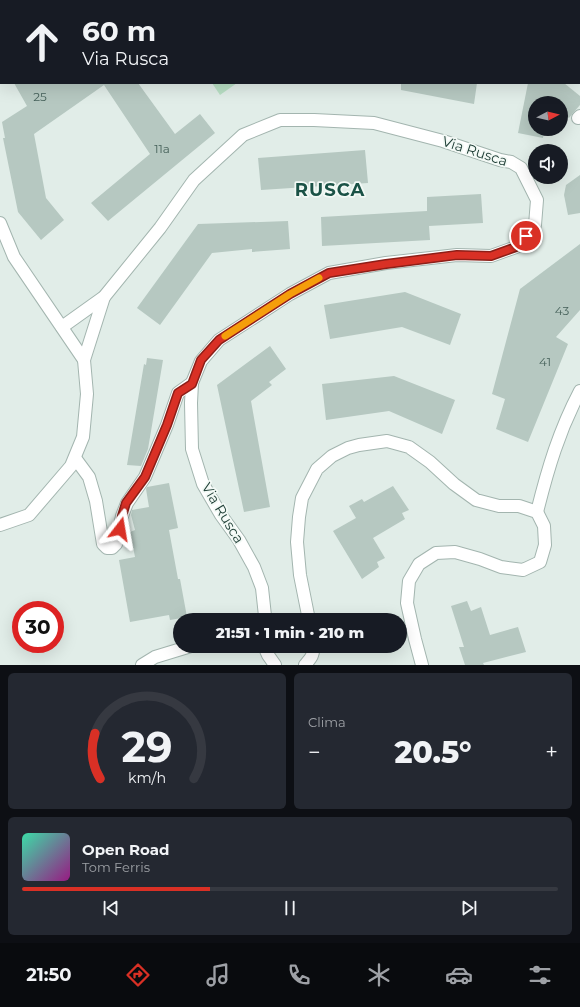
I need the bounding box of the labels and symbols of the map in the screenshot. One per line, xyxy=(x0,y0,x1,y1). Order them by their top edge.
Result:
house number: 25 xyxy=(33,89,47,104)
north arrow xyxy=(528,96,568,136)
street label: Via Rusca xyxy=(440,132,510,170)
house number: 11a xyxy=(154,141,170,156)
district label: RUSCA xyxy=(295,179,365,201)
pin xyxy=(509,219,543,253)
house number: 43 xyxy=(555,303,569,318)
house number: 41 xyxy=(539,354,551,369)
street label: Via Rusca xyxy=(198,479,248,547)
position arrow xyxy=(99,508,141,550)
speed limit sign: 30 xyxy=(12,601,64,653)

